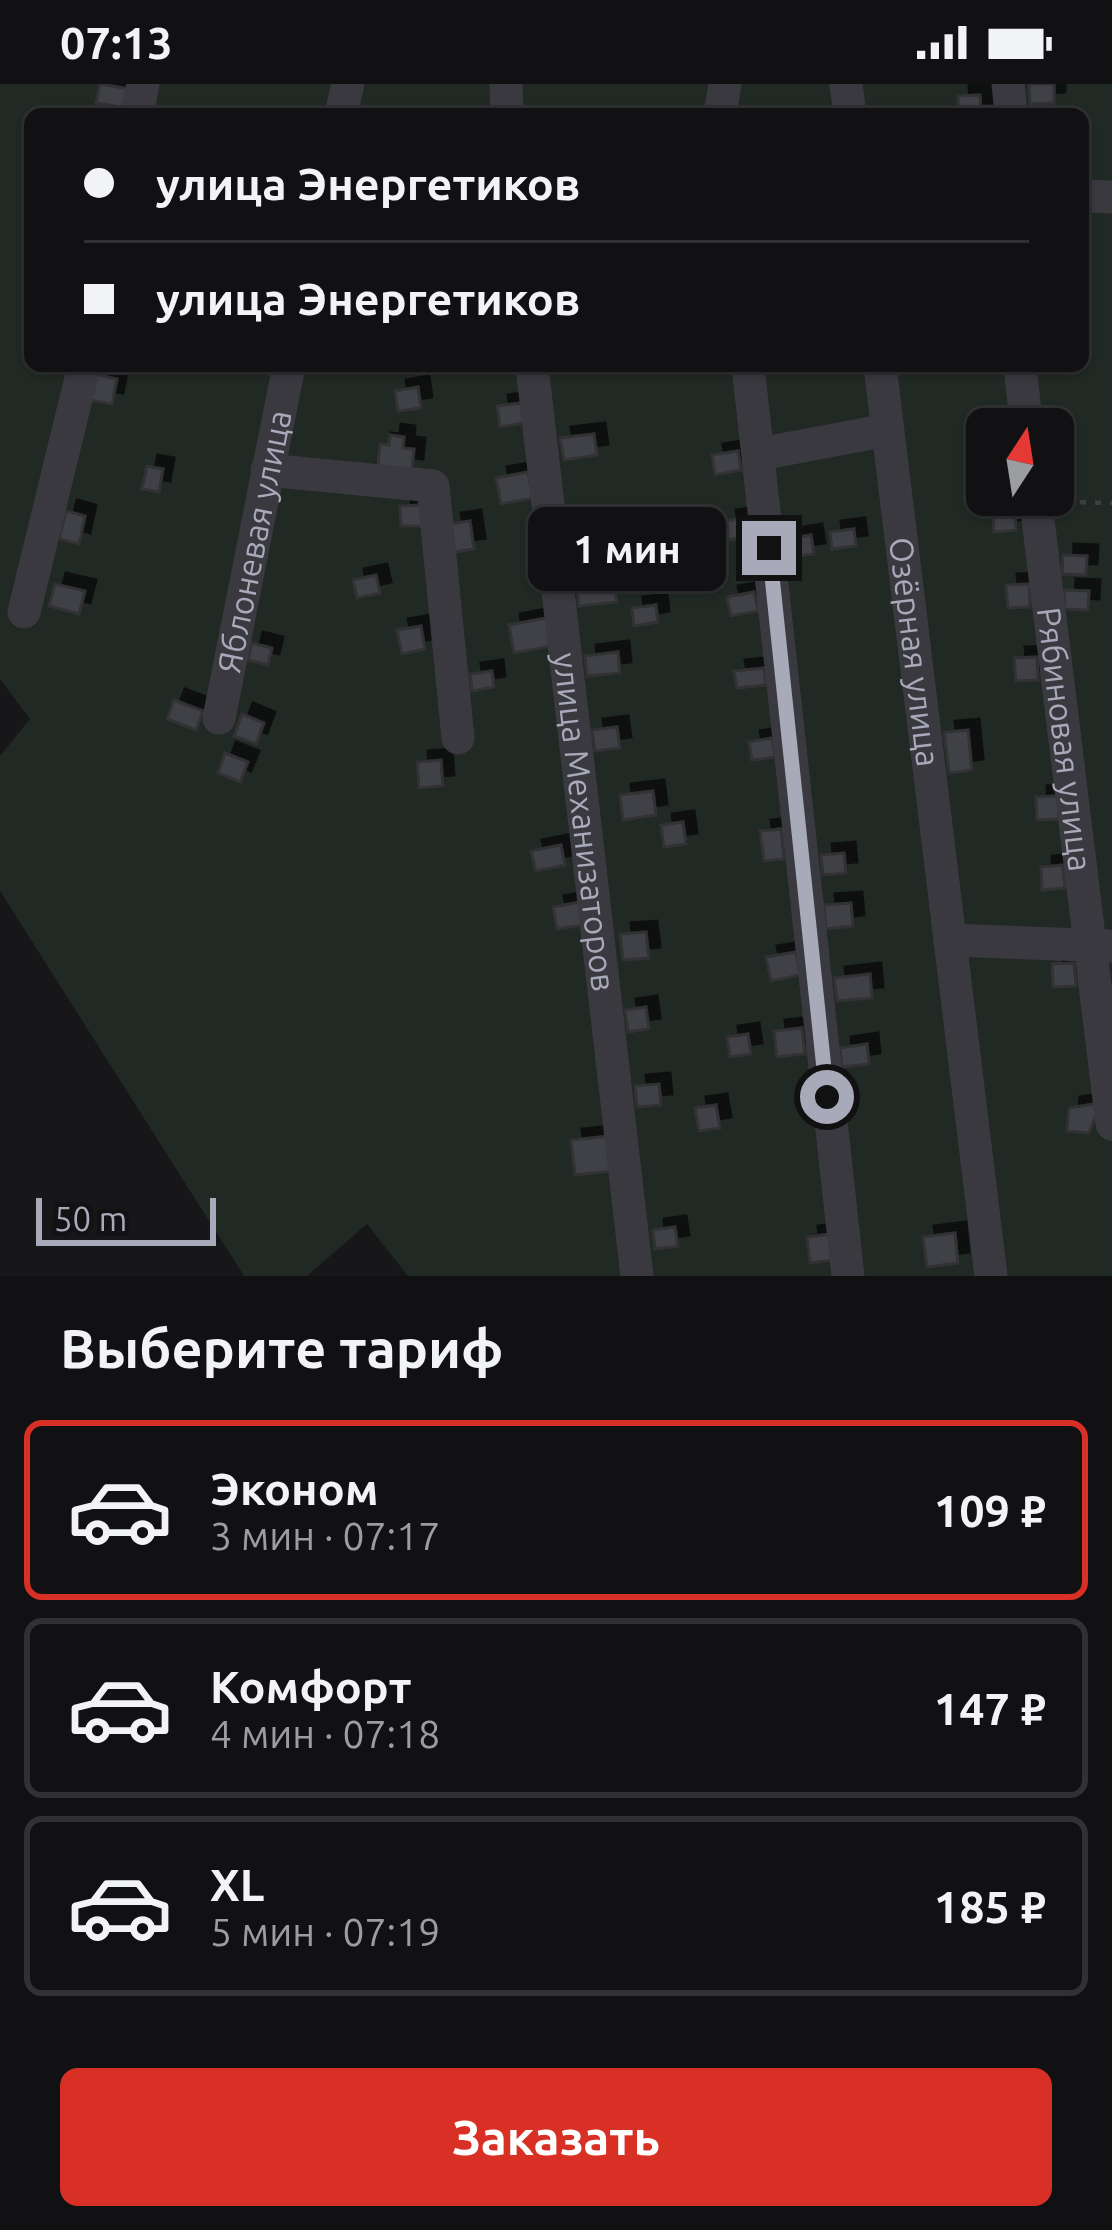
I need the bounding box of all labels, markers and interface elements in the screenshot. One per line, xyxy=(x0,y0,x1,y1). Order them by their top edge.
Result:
text: 07:13 xyxy=(60,17,173,68)
text: улица Энергетиков xyxy=(156,158,580,209)
text: улица Энергетиков xyxy=(156,273,580,324)
street label: Яблоневая улица xyxy=(209,407,298,676)
north arrow xyxy=(966,408,1074,516)
map controls xyxy=(966,408,1074,516)
callout: 1 мин xyxy=(529,506,727,590)
route end xyxy=(742,521,796,575)
text: 1 мин xyxy=(573,527,681,570)
street label: Озёрная улица xyxy=(883,535,948,769)
street label: Рябиновая улица xyxy=(1031,605,1100,873)
street label: улица Механизаторов xyxy=(547,650,623,993)
route start xyxy=(800,1070,854,1124)
scale bar xyxy=(36,1192,216,1245)
text: 50 m xyxy=(54,1200,127,1237)
text: Выберите тариф xyxy=(60,1318,504,1378)
icon: car xyxy=(66,1456,174,1564)
text: Эконом xyxy=(210,1463,379,1514)
text: 109 ₽ xyxy=(934,1485,1046,1536)
text: 3 мин · 07:17 xyxy=(210,1514,440,1557)
icon: car xyxy=(66,1654,174,1762)
text: Комфорт xyxy=(210,1661,412,1712)
text: 147 ₽ xyxy=(934,1683,1046,1734)
text: 4 мин · 07:18 xyxy=(210,1712,440,1755)
icon: car xyxy=(66,1852,174,1960)
text: XL xyxy=(210,1859,264,1910)
text: 185 ₽ xyxy=(934,1881,1046,1932)
text: 5 мин · 07:19 xyxy=(210,1910,440,1953)
button: Заказать xyxy=(60,2068,1052,2206)

